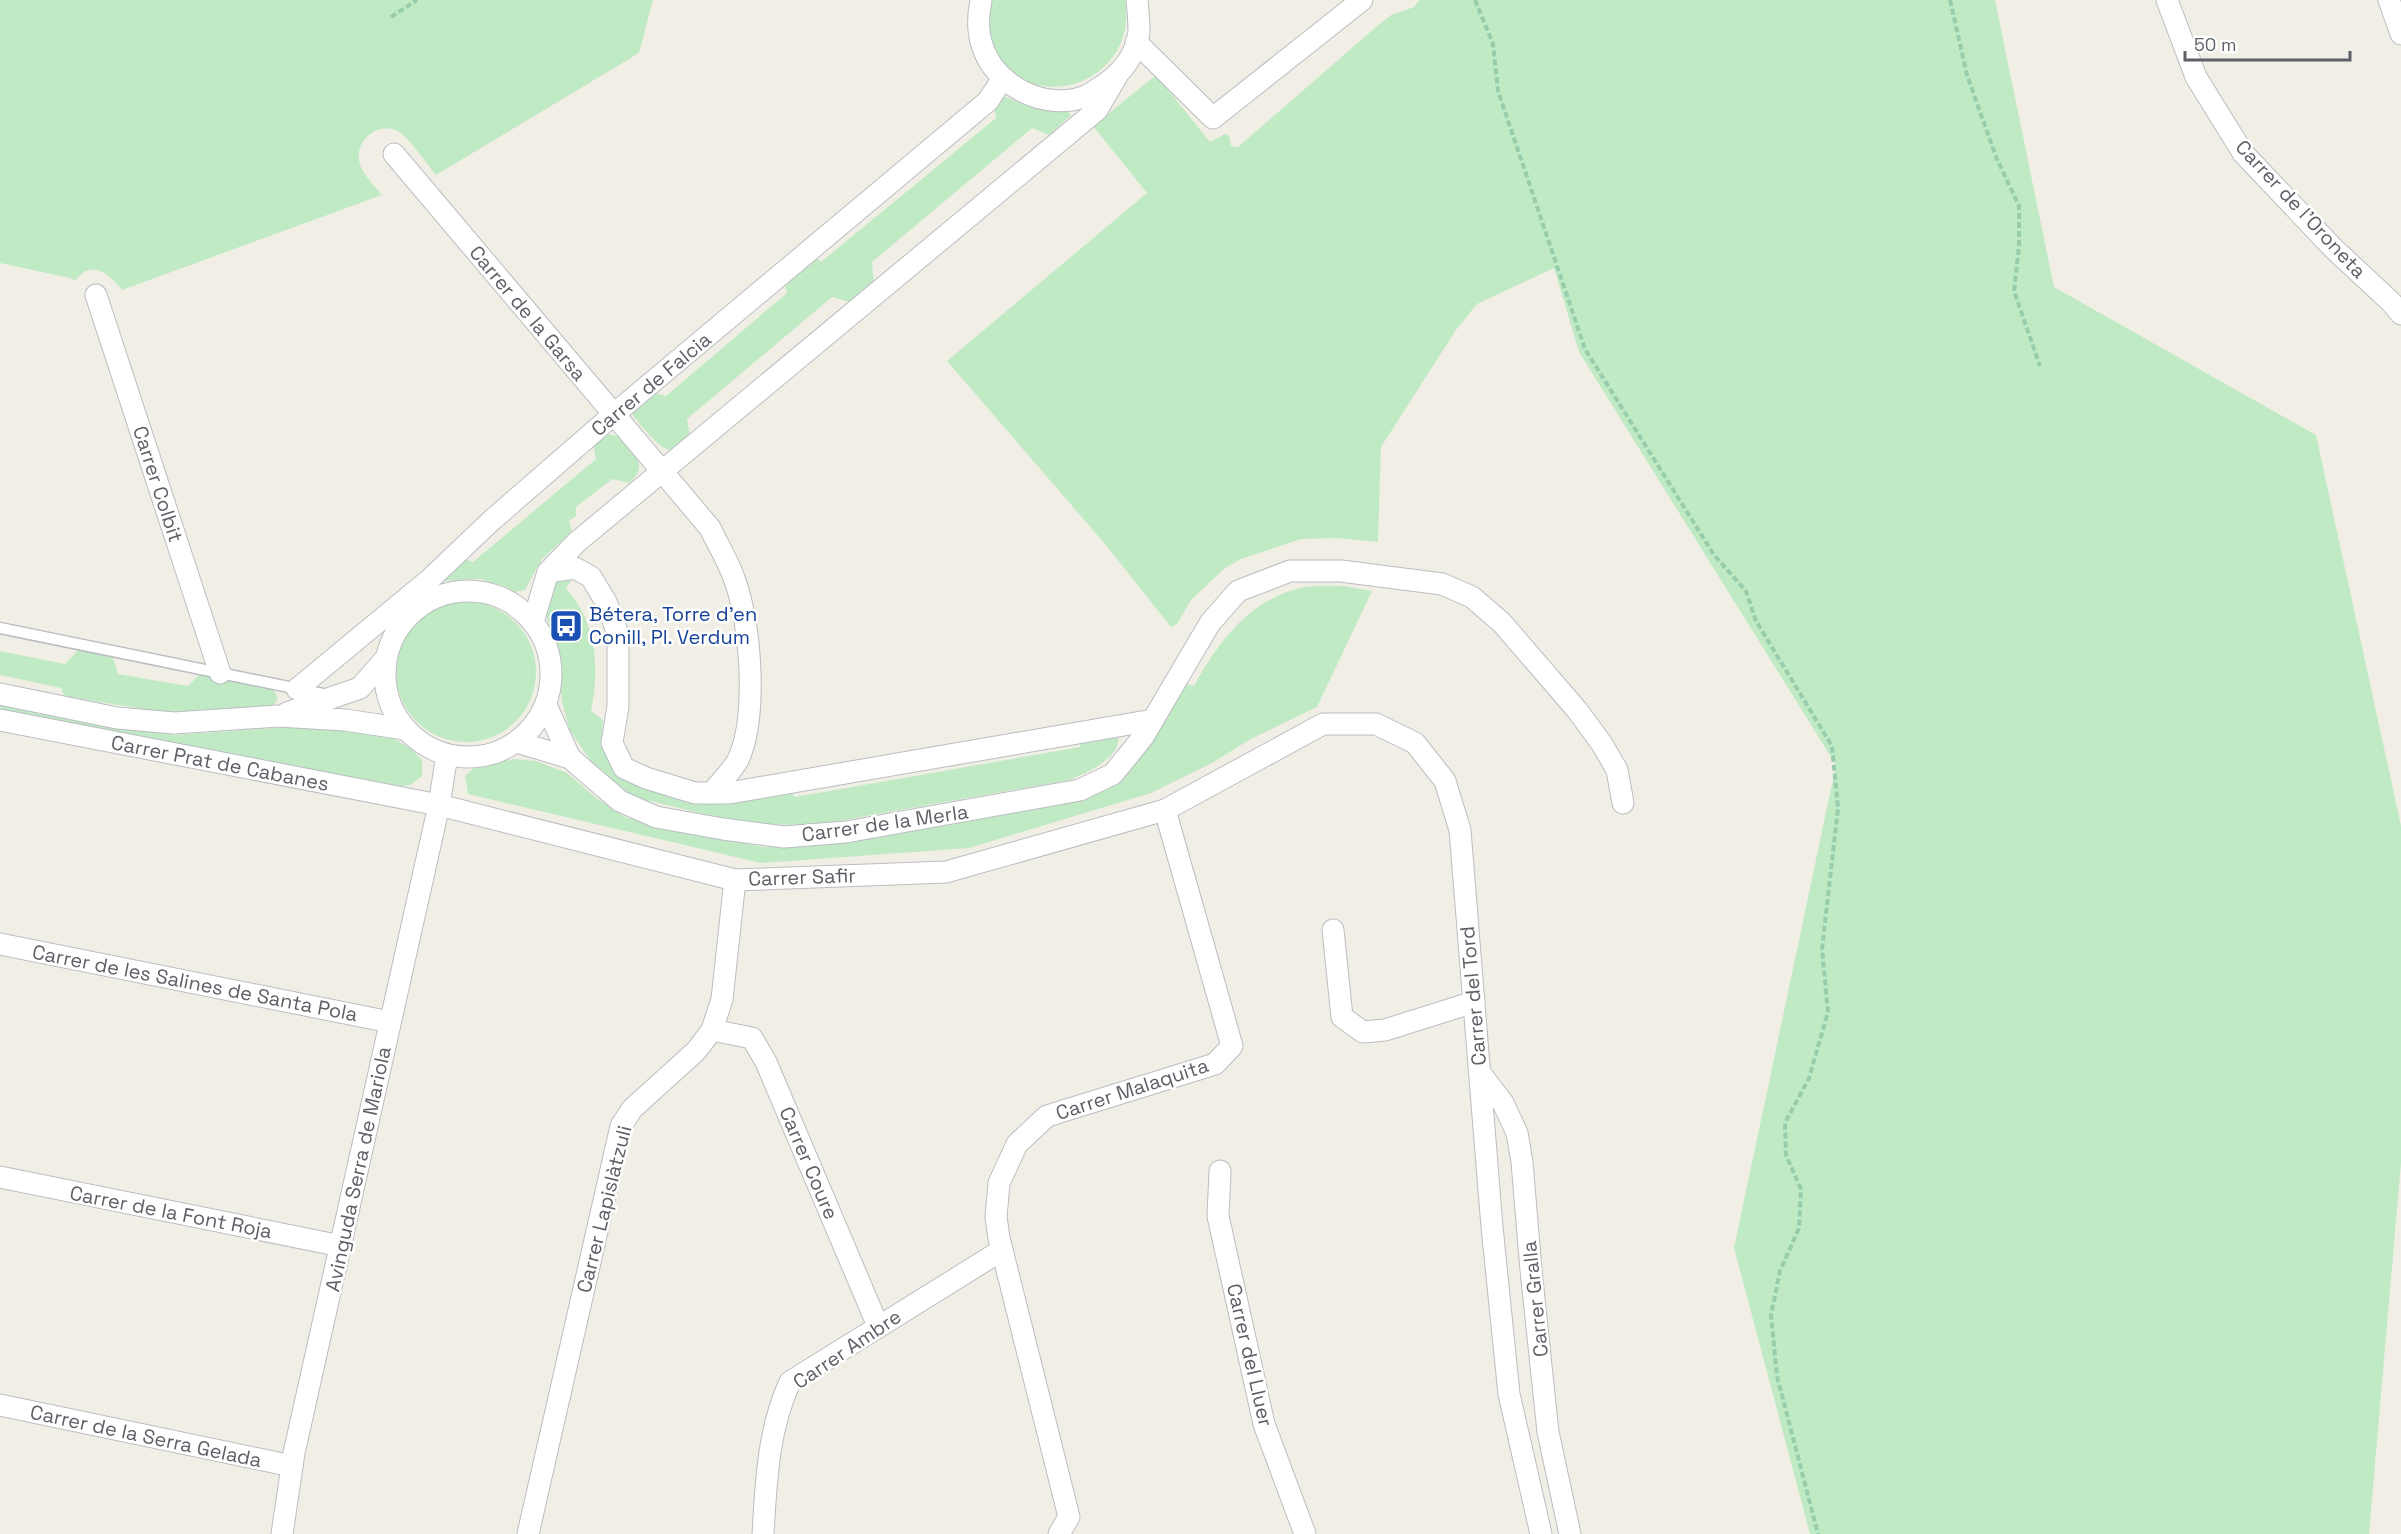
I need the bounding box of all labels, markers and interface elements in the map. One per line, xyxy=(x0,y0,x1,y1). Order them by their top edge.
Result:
scale bar xyxy=(2185,24,2350,62)
text: 50 m xyxy=(2194,33,2236,56)
street label: Carrer de l'Oroneta xyxy=(2230,134,2372,284)
street label: Carrer de la Garsa xyxy=(464,240,592,386)
street label: Carrer de Falcia xyxy=(586,326,716,442)
street label: Carrer Colbit xyxy=(127,423,189,545)
place label: Bétera, Torre d'en Conill, Pl. Verdum xyxy=(589,601,757,650)
bus stop icon: Bétera, Torre d'en Conill, Pl. Verdum xyxy=(548,608,584,644)
street label: Carrer Prat de Cabanes xyxy=(109,729,331,797)
street label: Carrer de la Merla xyxy=(800,798,970,848)
street label: Carrer Safir xyxy=(748,862,856,892)
street label: Carrer del Tord xyxy=(1454,925,1492,1067)
street label: Carrer de les Salines de Santa Pola xyxy=(30,939,360,1027)
street label: Avinguda Serra de Mariola xyxy=(319,1044,397,1294)
street label: Carrer Malaquita xyxy=(1052,1052,1212,1126)
street label: Carrer Coure xyxy=(774,1103,844,1223)
street label: Carrer Lapislàtzuli xyxy=(571,1123,637,1295)
street label: Carrer de la Font Roja xyxy=(68,1180,274,1244)
street label: Carrer Gralla xyxy=(1516,1240,1554,1358)
street label: Carrer del Lluer xyxy=(1221,1281,1279,1429)
street label: Carrer Ambre xyxy=(788,1303,906,1395)
street label: Carrer de la Serra Gelada xyxy=(28,1399,264,1473)

